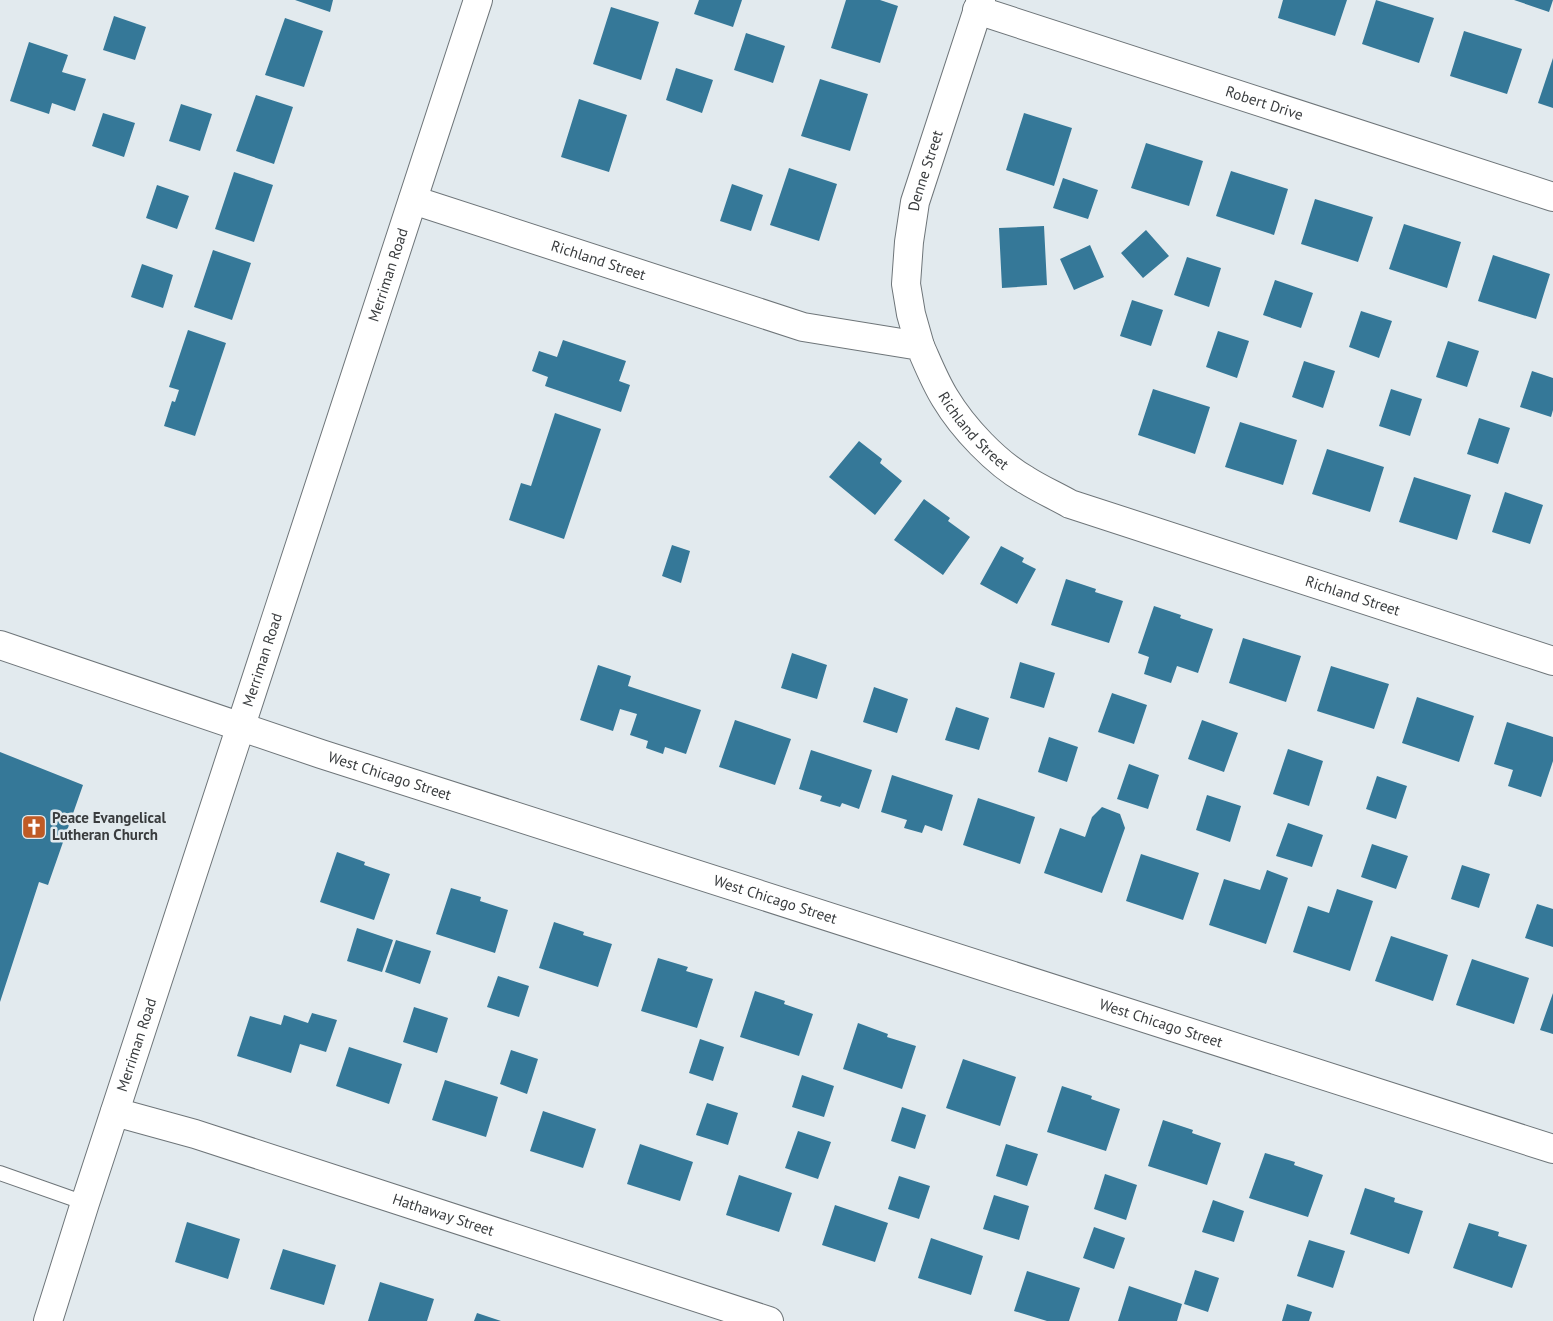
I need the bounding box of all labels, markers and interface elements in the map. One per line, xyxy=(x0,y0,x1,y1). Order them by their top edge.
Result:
street label: Robert Drive xyxy=(1223,81,1306,124)
street label: Denne Street xyxy=(904,128,947,212)
street label: Merriman Road xyxy=(364,226,412,324)
street label: Richland Street xyxy=(549,236,648,284)
street label: Richland Street xyxy=(934,388,1013,474)
street label: Richland Street xyxy=(1303,571,1402,620)
street label: Merriman Road xyxy=(238,611,286,709)
street label: West Chicago Street xyxy=(326,747,454,804)
place label: Peace Evangelical Lutheran Church xyxy=(52,808,166,844)
church icon: Peace Evangelical Lutheran Church xyxy=(21,814,47,840)
street label: West Chicago Street xyxy=(711,871,839,928)
street label: West Chicago Street xyxy=(1097,994,1225,1051)
street label: Merriman Road xyxy=(112,995,160,1094)
street label: Hathaway Street xyxy=(390,1189,497,1240)

